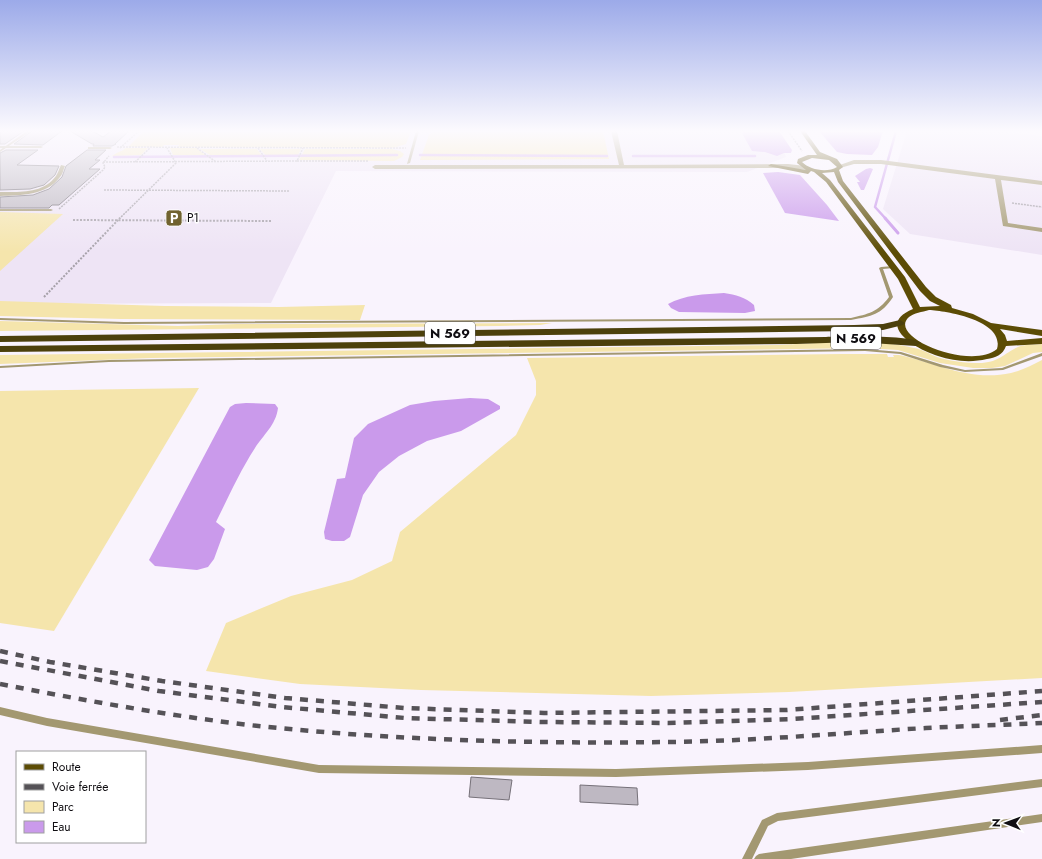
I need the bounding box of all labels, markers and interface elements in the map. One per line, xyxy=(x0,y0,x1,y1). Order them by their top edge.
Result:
parking icon: P1 xyxy=(164,208,184,228)
place label: P1 xyxy=(187,209,199,227)
road number: N 569 xyxy=(425,322,475,344)
road number: N 569 xyxy=(831,327,881,349)
legend xyxy=(16,751,146,843)
text: Route xyxy=(52,758,81,776)
text: Voie ferrée xyxy=(52,778,108,796)
text: Parc xyxy=(52,798,74,816)
north arrow xyxy=(986,803,1026,843)
text: Eau xyxy=(52,818,71,836)
text: N xyxy=(988,818,1004,827)

